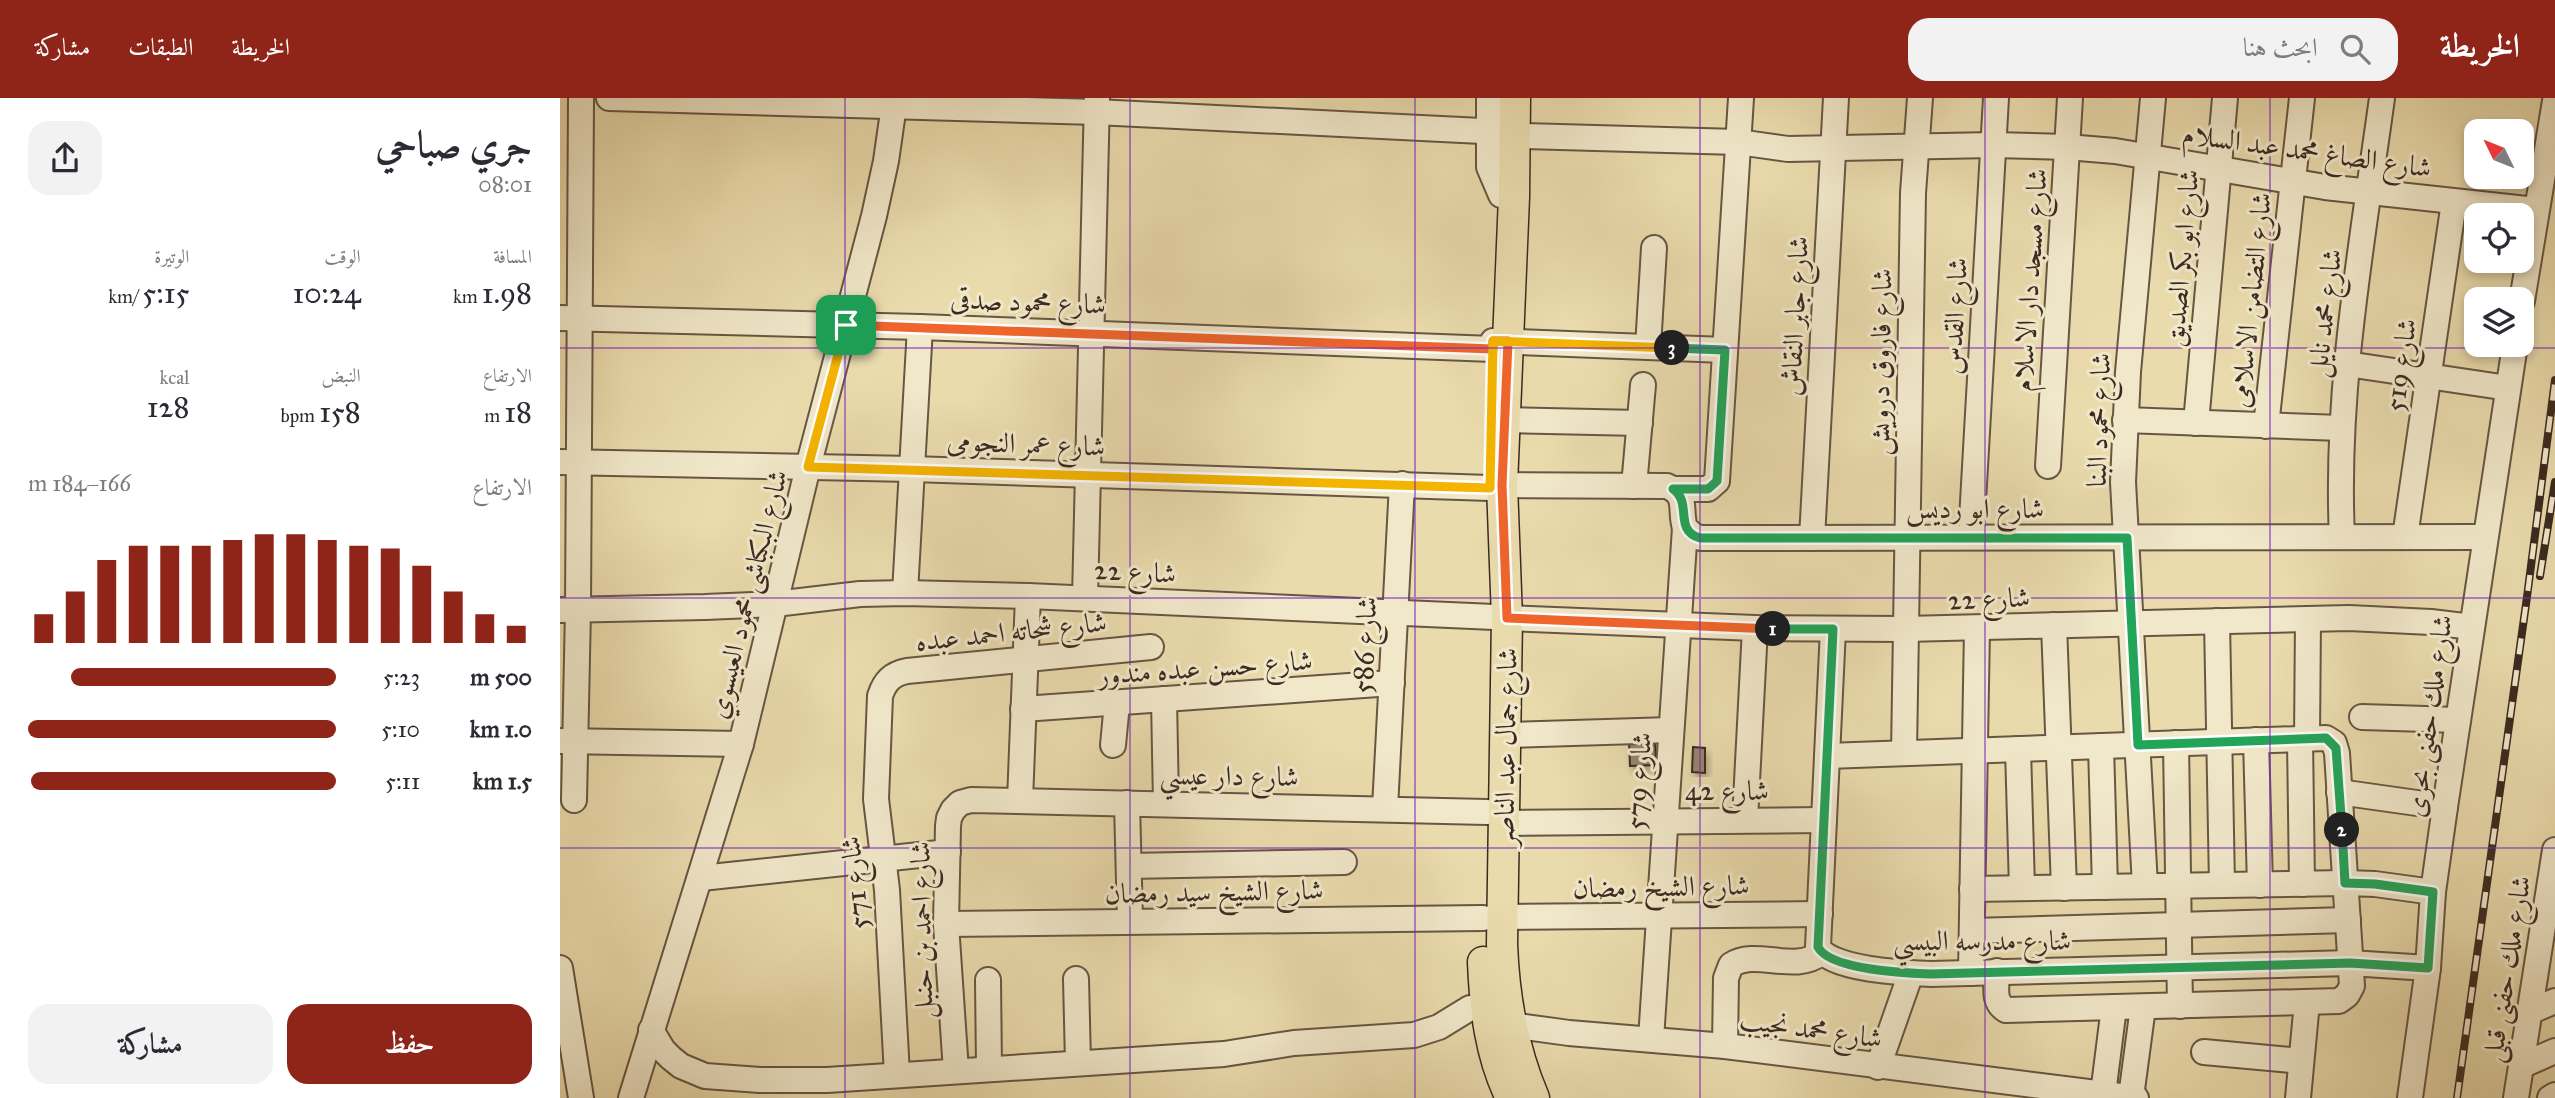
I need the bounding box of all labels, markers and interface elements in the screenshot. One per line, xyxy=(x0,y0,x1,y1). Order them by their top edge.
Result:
search box xyxy=(1908,18,2398,81)
text: الخريطة xyxy=(2440,26,2520,66)
icon: search xyxy=(2336,30,2374,68)
text: ابحث هنا xyxy=(2243,31,2318,63)
text: مشاركة xyxy=(35,32,90,62)
text: الطبقات xyxy=(128,32,194,62)
text: الخريطة xyxy=(232,32,290,62)
street label: شارع الصاغ محمد عبد السلام xyxy=(2179,116,2434,192)
north arrow xyxy=(2464,119,2534,189)
map controls xyxy=(2464,119,2534,357)
button: share xyxy=(28,121,102,195)
text: جري صباحي xyxy=(375,121,532,167)
street label: شارع مسجد دار الاسلام xyxy=(2004,167,2062,393)
street label: شارع ابو بكر الصديق xyxy=(2156,168,2213,349)
text: 08:01 xyxy=(478,170,532,198)
street label: شارع التضامن الاسلامى xyxy=(2222,190,2285,410)
button: locate xyxy=(2464,203,2534,273)
street label: شارع جابر النقاش xyxy=(1773,235,1822,397)
text: الوتيرة xyxy=(154,245,189,268)
text: الوقت xyxy=(324,245,361,268)
text: المسافة xyxy=(493,245,532,268)
street label: شارع محمد نايل xyxy=(2299,247,2356,380)
street label: شارع القدس xyxy=(1934,257,1981,376)
street label: شارع فاروق درويش xyxy=(1861,268,1906,456)
text: 5:15 xyxy=(142,275,189,311)
text: 10:24 xyxy=(292,275,361,311)
text: 1.98 xyxy=(482,275,532,311)
street label: شارع محمود صدقى xyxy=(949,281,1107,328)
text: /km xyxy=(108,285,142,308)
text: km xyxy=(453,285,482,308)
button: layers xyxy=(2464,287,2534,357)
pin xyxy=(816,295,876,355)
icon: arrive xyxy=(827,306,865,344)
street label: شارع 519 xyxy=(2377,316,2430,415)
pin: 3 xyxy=(1654,330,1690,366)
text: 3 xyxy=(1668,336,1675,359)
street label: شارع محمود البنا xyxy=(2079,352,2124,488)
text: النبض xyxy=(322,364,361,387)
text: الارتفاع xyxy=(483,364,532,387)
text: kcal xyxy=(159,366,189,389)
text: 128 xyxy=(147,389,189,425)
text: 158 xyxy=(319,394,361,430)
text: 18 xyxy=(504,394,532,430)
text: bpm xyxy=(280,404,319,427)
text: m xyxy=(484,404,504,427)
street label: شارع عمر النجومى xyxy=(946,423,1106,470)
street label: شارع البكباشى محمود العيسوي xyxy=(700,466,801,724)
text: 166–184 m xyxy=(28,469,131,497)
text: الارتفاع xyxy=(472,473,532,501)
street label: شارع ابو رديس xyxy=(1906,491,2044,532)
street label: شارع 22 xyxy=(1093,552,1177,597)
street label: شارع 22 xyxy=(1947,580,2031,623)
street label: شارع 586 xyxy=(1344,596,1391,695)
street label: شارع شحاته احمد عبده xyxy=(914,604,1109,665)
pin: 1 xyxy=(1756,612,1790,646)
street label: شارع ملك حفنى بحرى xyxy=(2397,613,2466,820)
text: 1 xyxy=(1769,617,1776,640)
street label: شارع حسن عبده مندور xyxy=(1094,643,1314,699)
street label: شارع جمال عبد الناصر xyxy=(1486,647,1531,850)
text: 5:23 xyxy=(383,663,420,691)
text: 500 m xyxy=(470,663,532,691)
text: 5:10 xyxy=(381,715,420,743)
text: 1.0 km xyxy=(470,715,532,743)
street label: شارع 579 xyxy=(1618,731,1665,831)
street label: شارع دار عيسي xyxy=(1159,757,1299,803)
text: 5:11 xyxy=(385,767,420,795)
text: 1.5 km xyxy=(473,767,532,795)
street label: شارع 42 xyxy=(1685,773,1769,814)
pin: 2 xyxy=(2324,812,2360,848)
text: 2 xyxy=(2337,818,2346,841)
street label: شارع 571 xyxy=(832,834,883,931)
street label: شارع احمد بن حنبل xyxy=(902,841,947,1019)
street label: شارع الشيخ رمضان xyxy=(1572,867,1750,913)
street label: شارع الشيخ سيد رمضان xyxy=(1104,872,1324,918)
street label: شارع ملك حفنى قبلى xyxy=(2474,873,2544,1066)
street label: شارع مدرسه البيسي xyxy=(1893,923,2071,967)
street label: شارع محمد نجيب xyxy=(1736,1001,1885,1062)
button: مشاركة xyxy=(28,1004,273,1084)
button: حفظ xyxy=(287,1004,532,1084)

